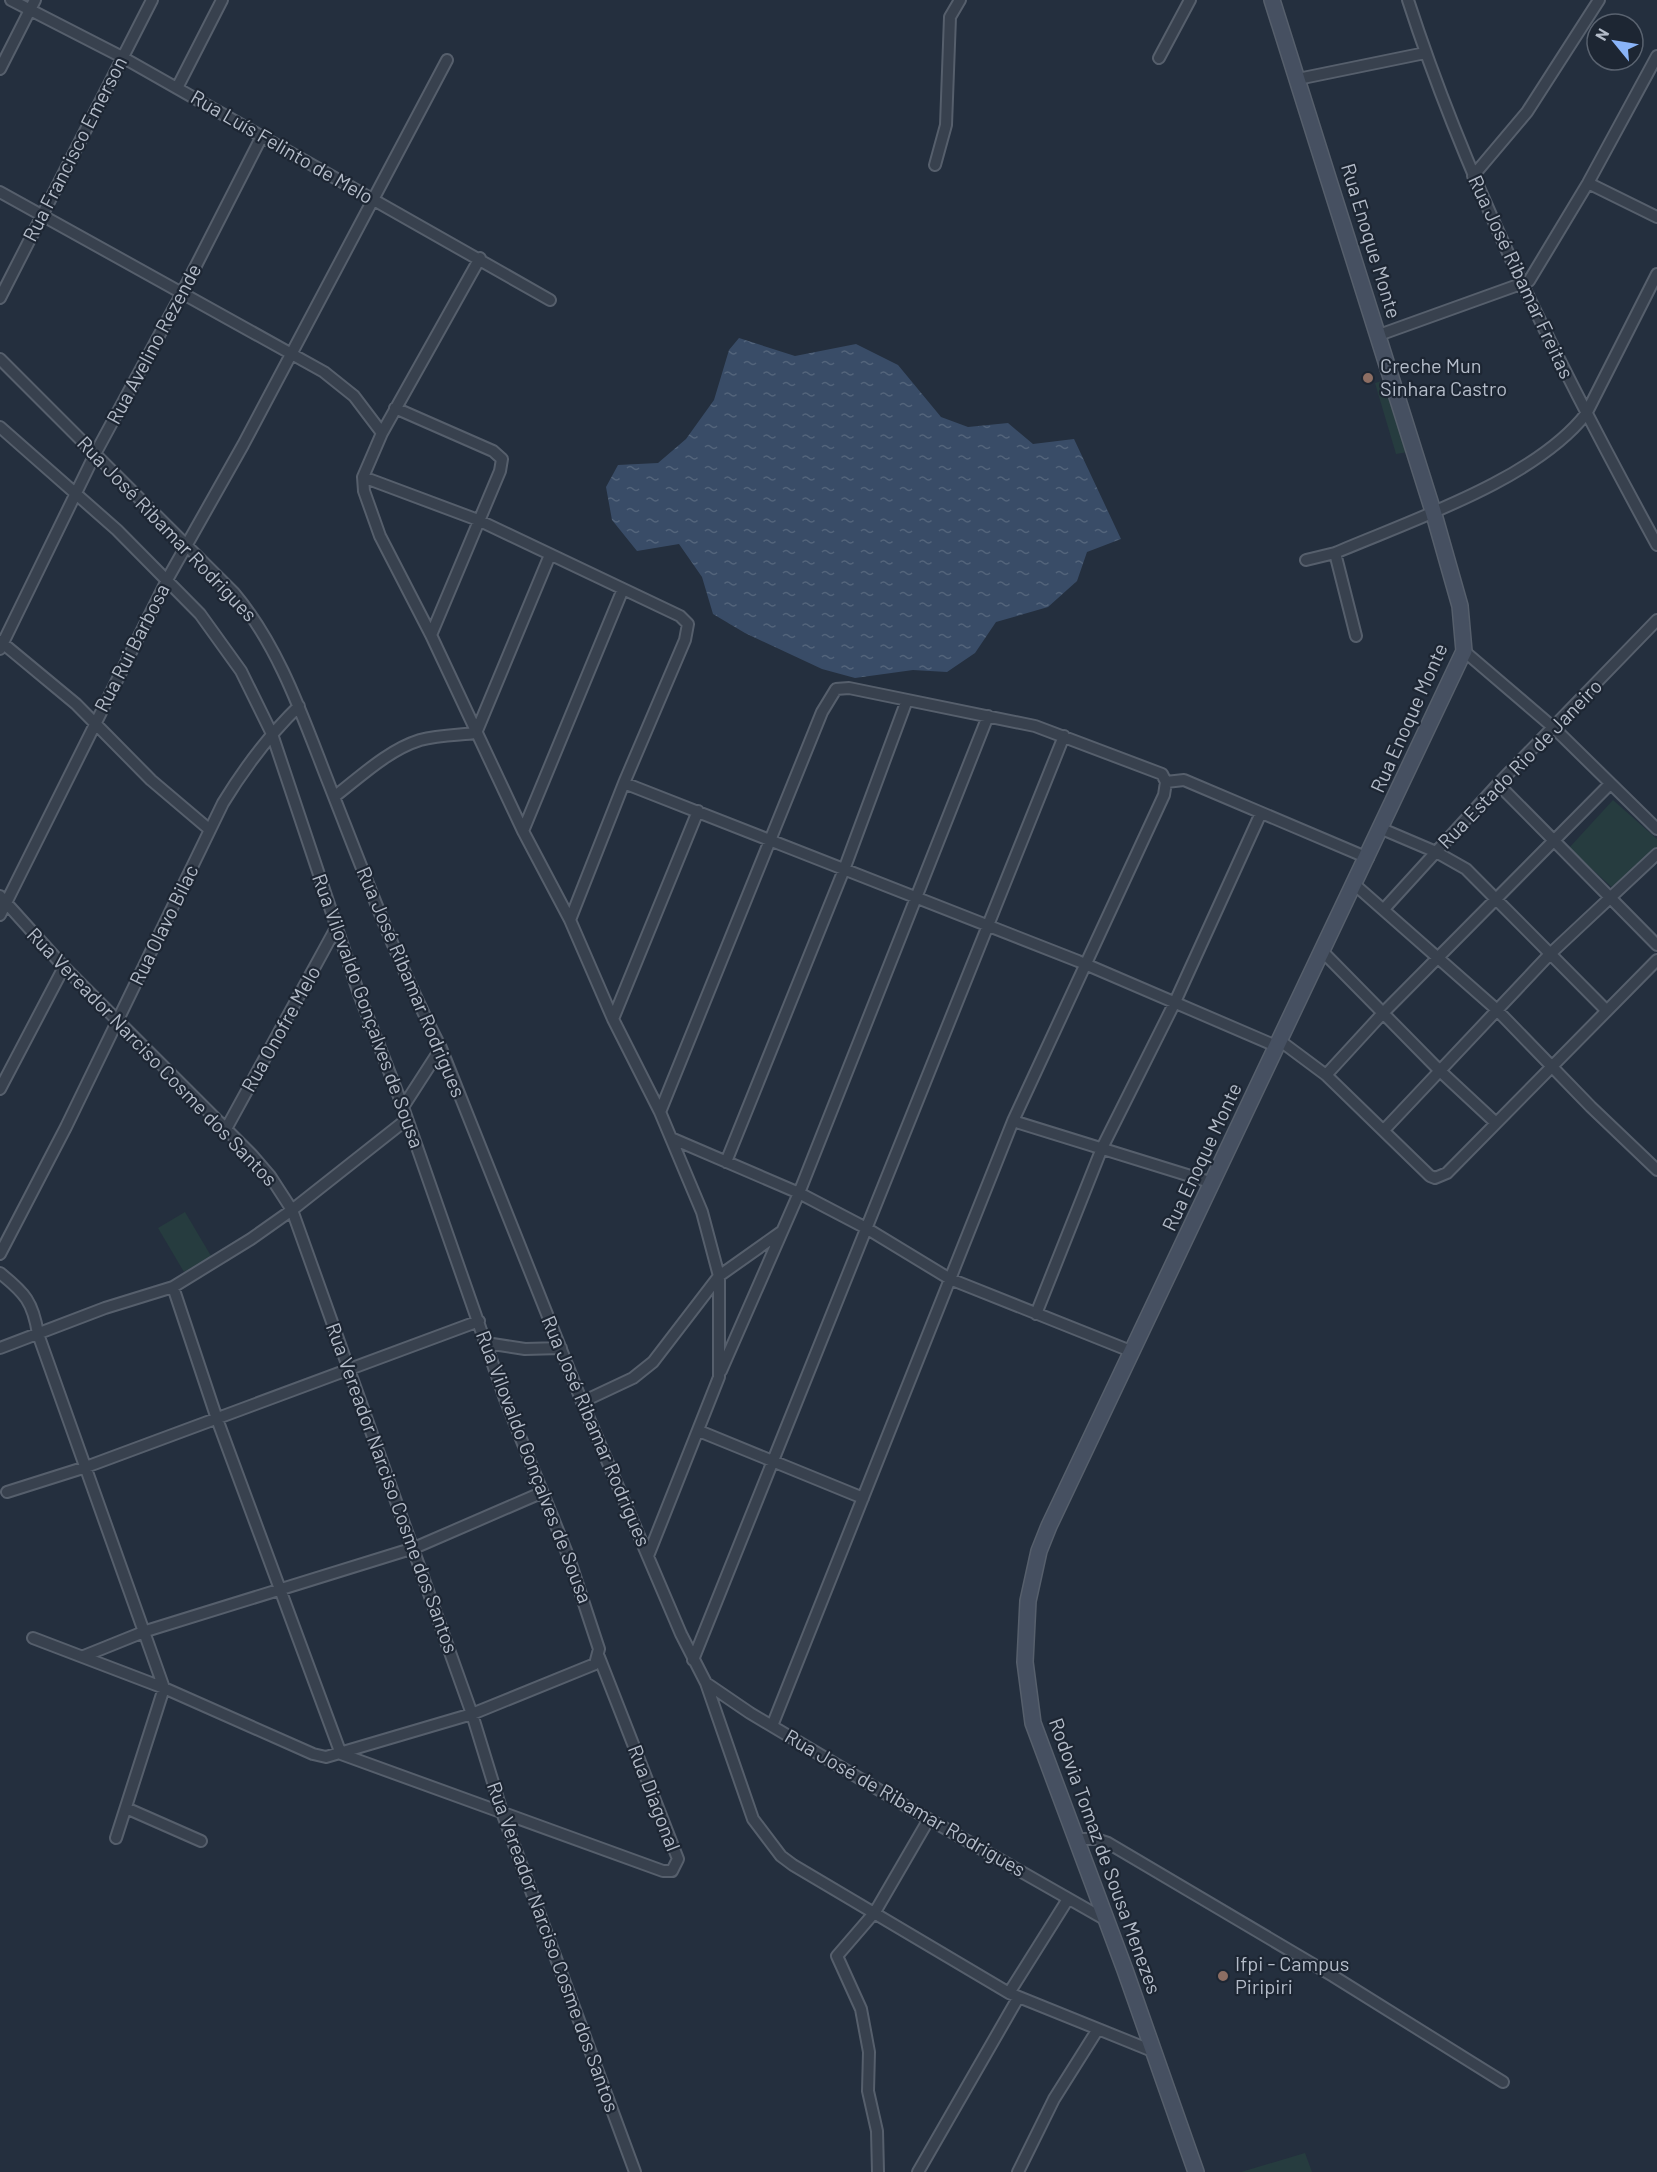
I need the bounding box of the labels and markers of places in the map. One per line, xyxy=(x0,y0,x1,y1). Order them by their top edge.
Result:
place label: Creche Mun Sinhara Castro xyxy=(1380,353,1507,400)
marker: Creche Mun Sinhara Castro xyxy=(1361,371,1375,385)
place label: Ifpi - Campus Piripiri xyxy=(1235,1951,1349,1998)
marker: Ifpi - Campus Piripiri xyxy=(1216,1969,1230,1983)

